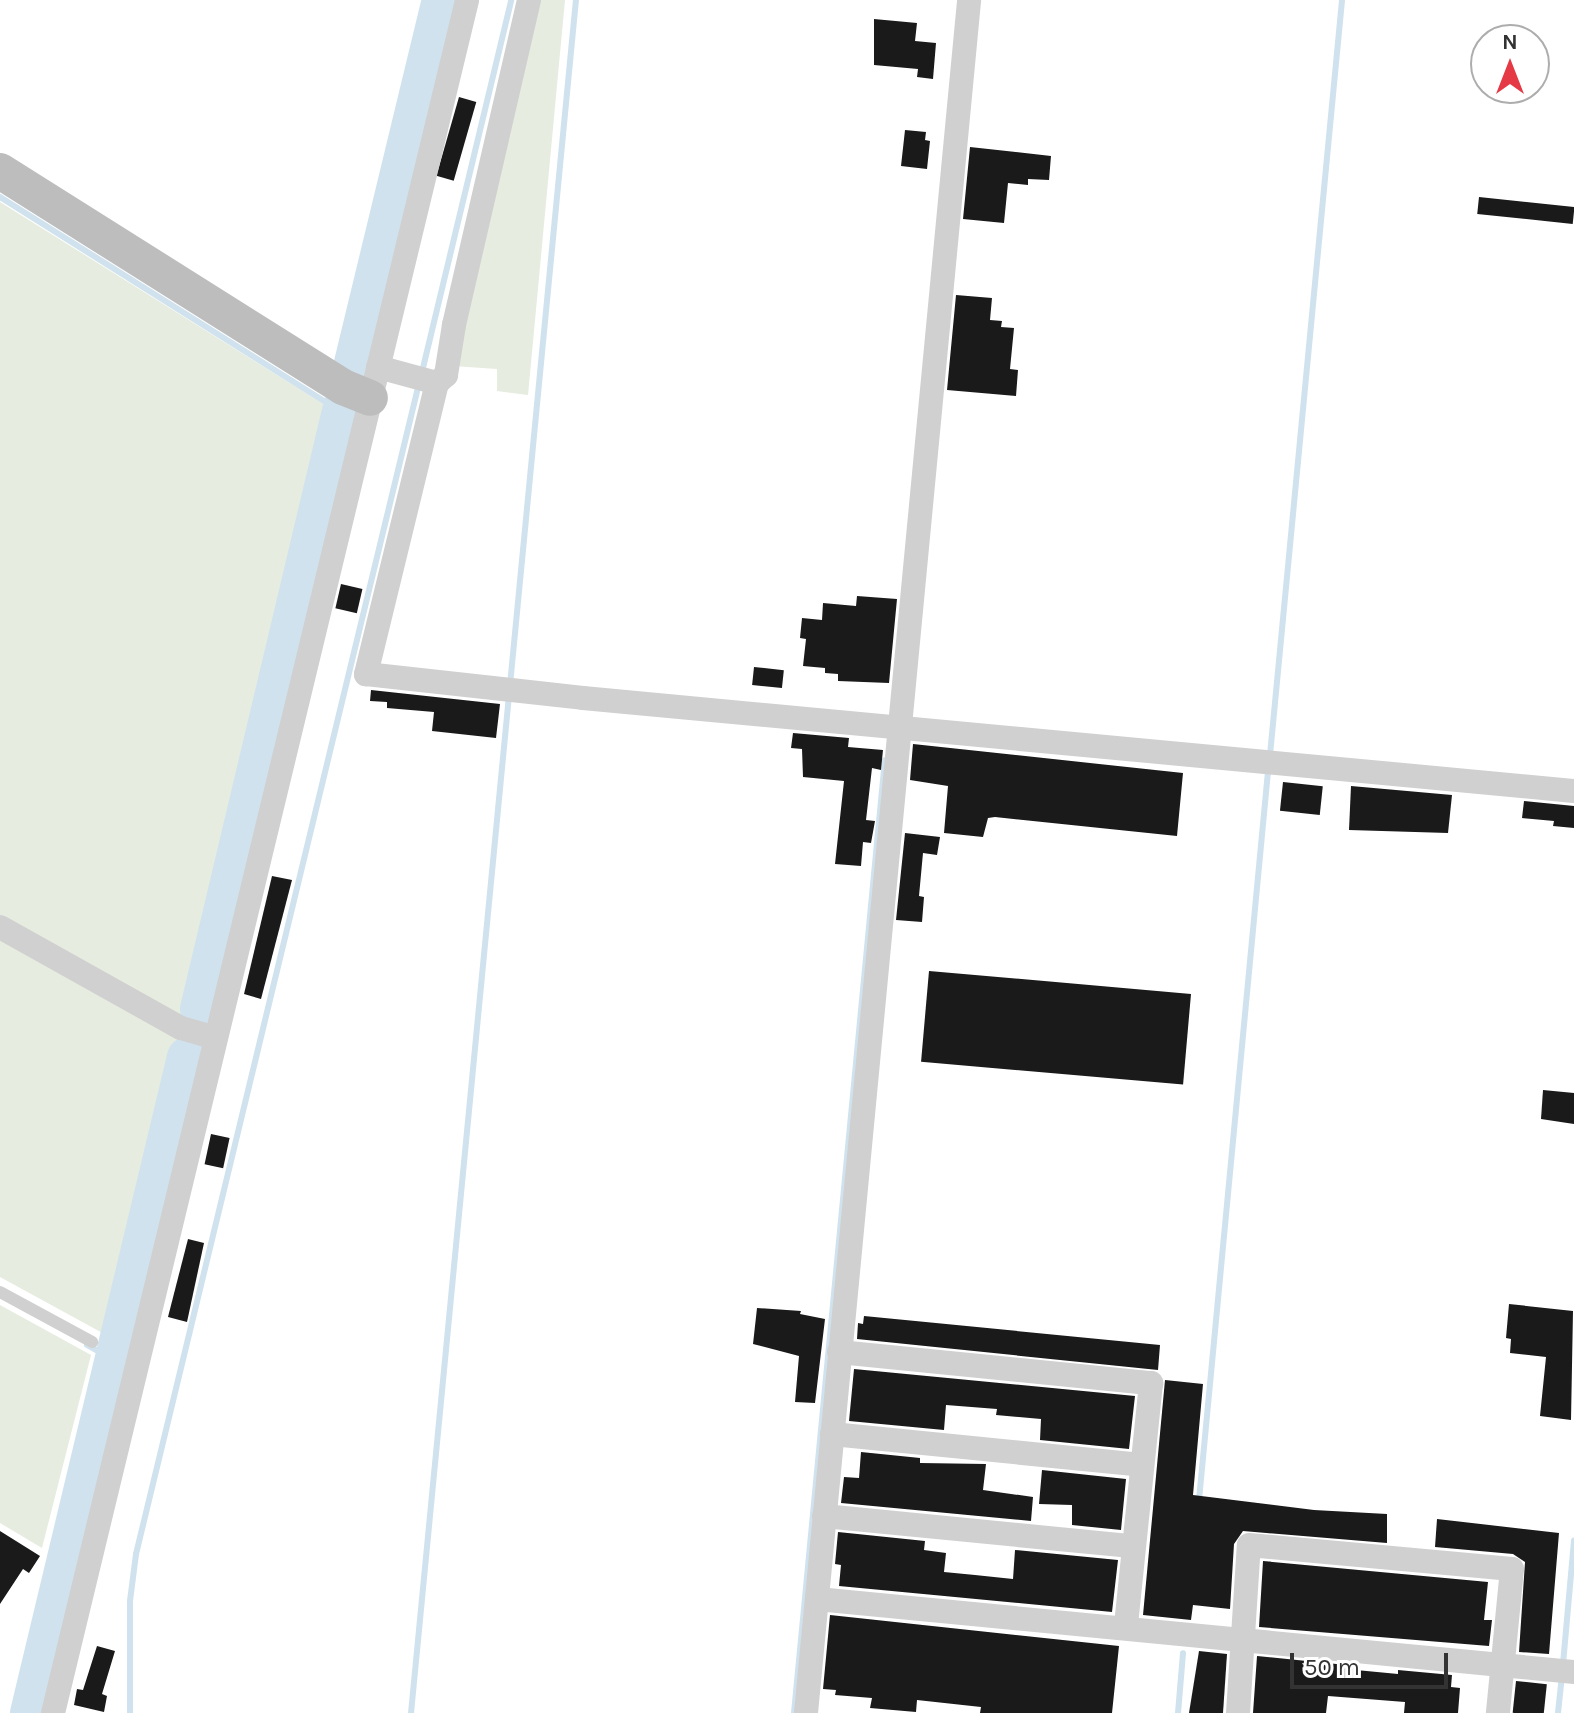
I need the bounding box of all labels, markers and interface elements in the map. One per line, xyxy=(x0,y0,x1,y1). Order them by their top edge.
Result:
north arrow xyxy=(1470,24,1550,104)
text: N xyxy=(1502,29,1518,55)
scale bar xyxy=(1294,1637,1452,1687)
text: 50 m xyxy=(1304,1653,1360,1681)

